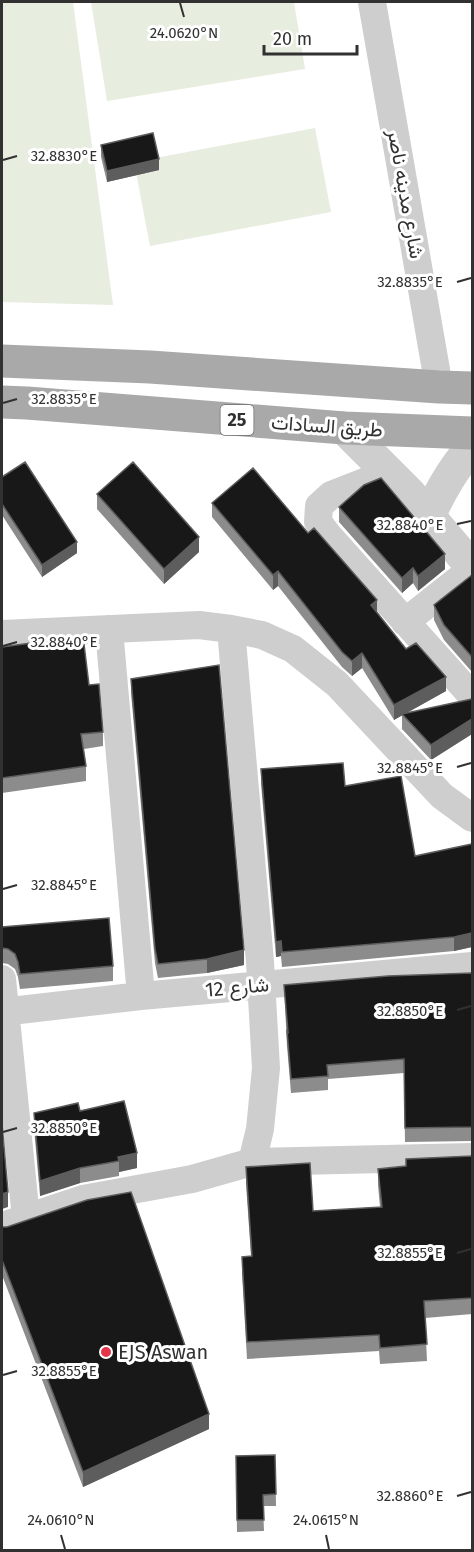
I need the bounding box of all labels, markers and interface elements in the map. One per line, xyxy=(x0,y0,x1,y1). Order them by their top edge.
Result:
scale bar xyxy=(264,18,357,56)
text: 24.0620°N xyxy=(150,24,218,42)
text: 20 m xyxy=(273,28,312,50)
street label: شارع مدينه ناصر xyxy=(381,126,429,261)
text: 32.8830°E xyxy=(31,147,97,165)
text: 32.8835°E xyxy=(377,273,443,291)
text: 32.8835°E xyxy=(31,390,97,408)
road number: 25 xyxy=(220,405,254,435)
street label: طريق السادات xyxy=(270,410,384,443)
text: 32.8840°E xyxy=(376,516,444,534)
text: 32.8840°E xyxy=(30,633,98,651)
text: 32.8845°E xyxy=(377,759,443,777)
text: 32.8845°E xyxy=(31,876,97,894)
street label: شارع 12 xyxy=(204,972,270,1004)
text: 32.8850°E xyxy=(377,1002,443,1020)
text: 32.8850°E xyxy=(31,1119,97,1137)
text: 32.8855°E xyxy=(377,1244,443,1262)
place label: EJS Aswan xyxy=(118,1340,208,1364)
marker: EJS Aswan xyxy=(99,1345,113,1359)
text: 32.8855°E xyxy=(31,1362,97,1380)
text: 32.8860°E xyxy=(376,1487,444,1505)
text: 24.0610°N xyxy=(27,1511,95,1529)
text: 24.0615°N xyxy=(293,1511,359,1529)

